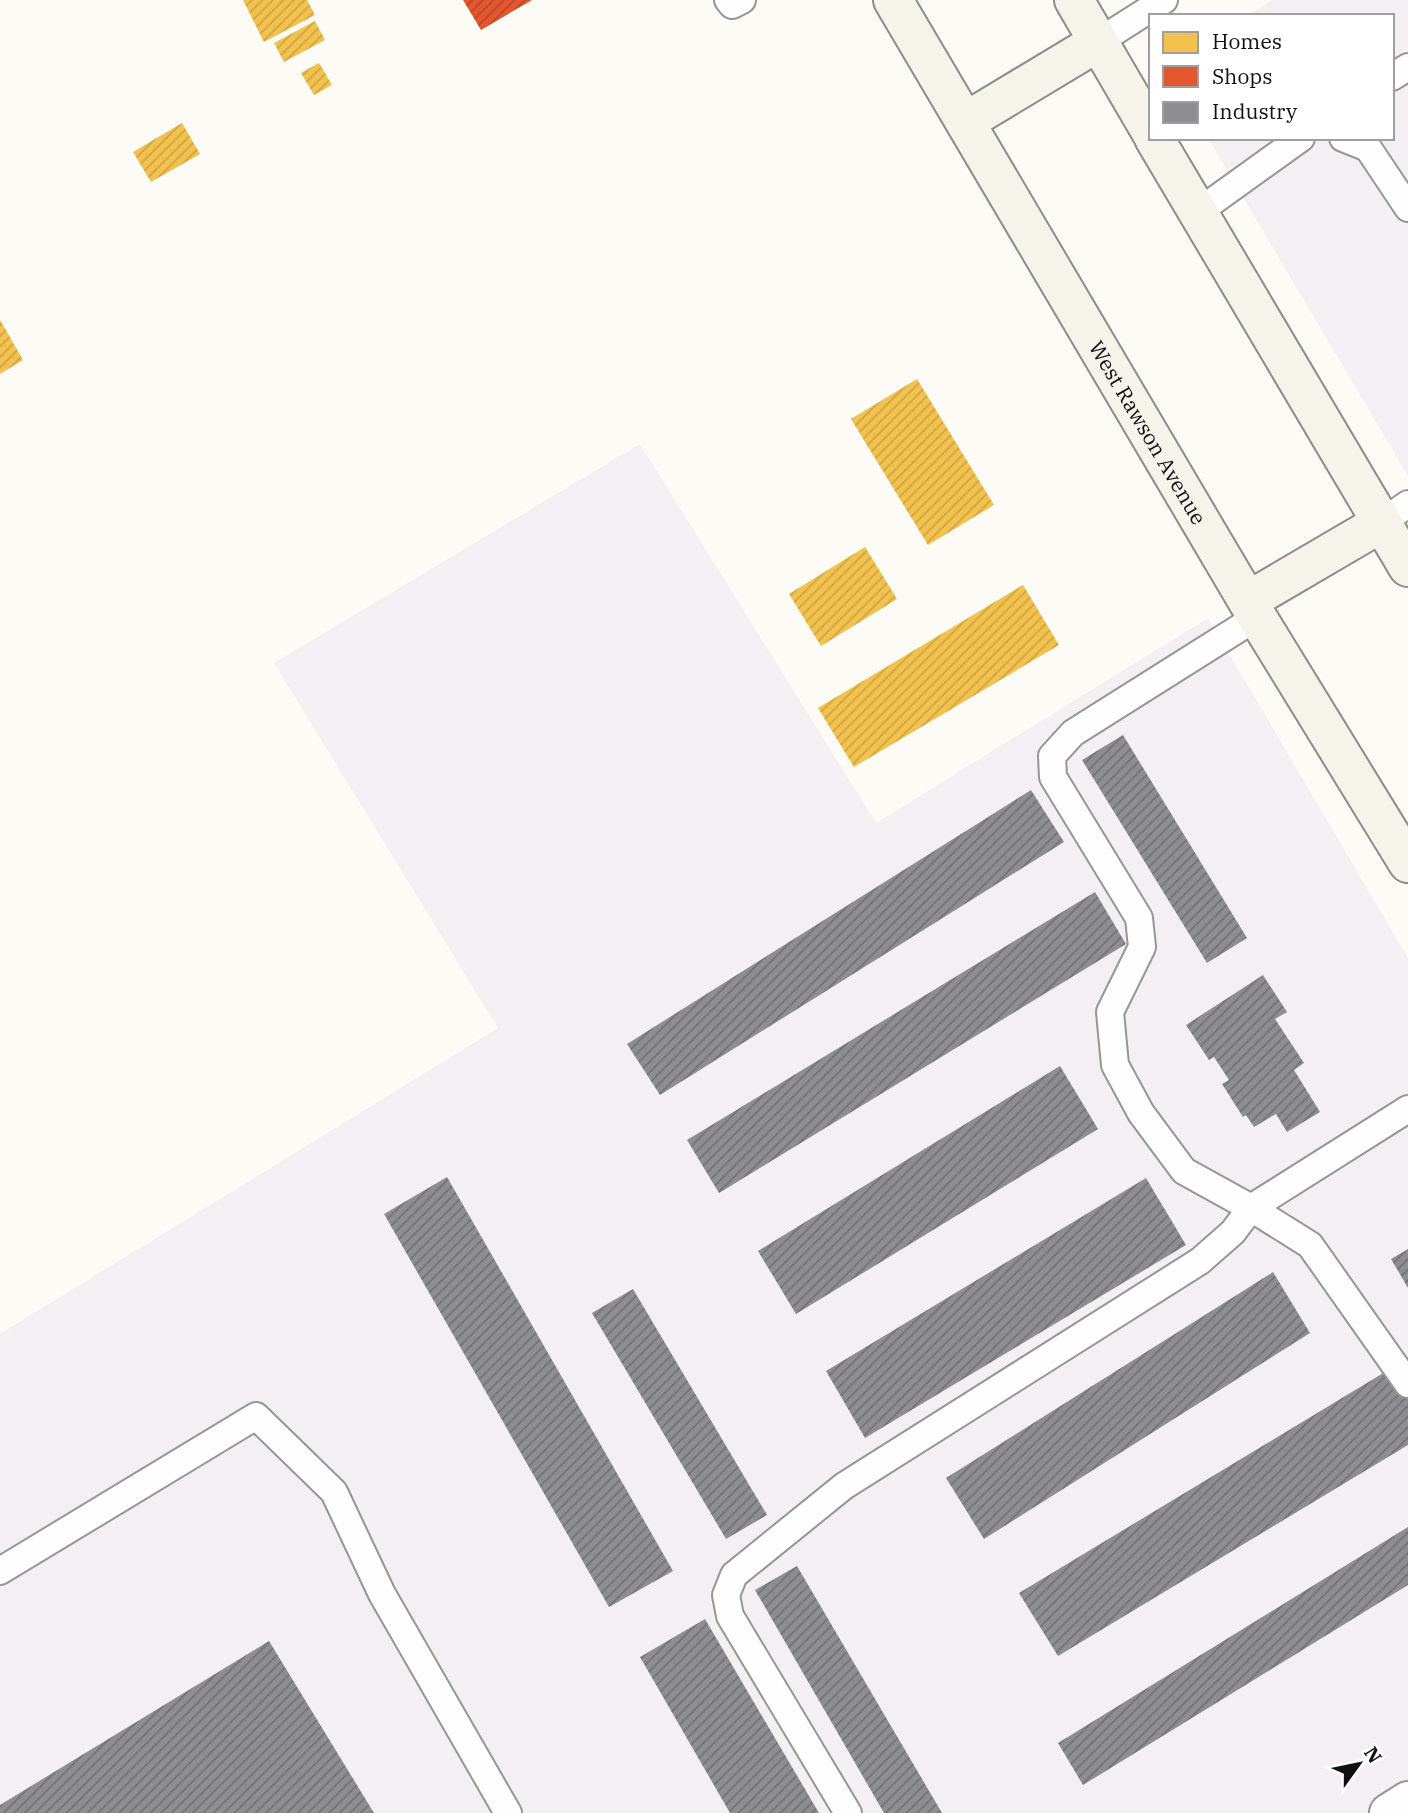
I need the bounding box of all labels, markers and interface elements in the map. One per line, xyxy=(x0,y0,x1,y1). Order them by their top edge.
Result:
legend xyxy=(1149,14,1394,140)
text: Homes xyxy=(1212,27,1282,55)
text: Shops xyxy=(1212,62,1272,90)
text: Industry xyxy=(1212,97,1298,125)
street label: West Rawson Avenue xyxy=(1083,335,1213,530)
north arrow xyxy=(1324,1729,1394,1799)
text: N xyxy=(1359,1742,1387,1768)

